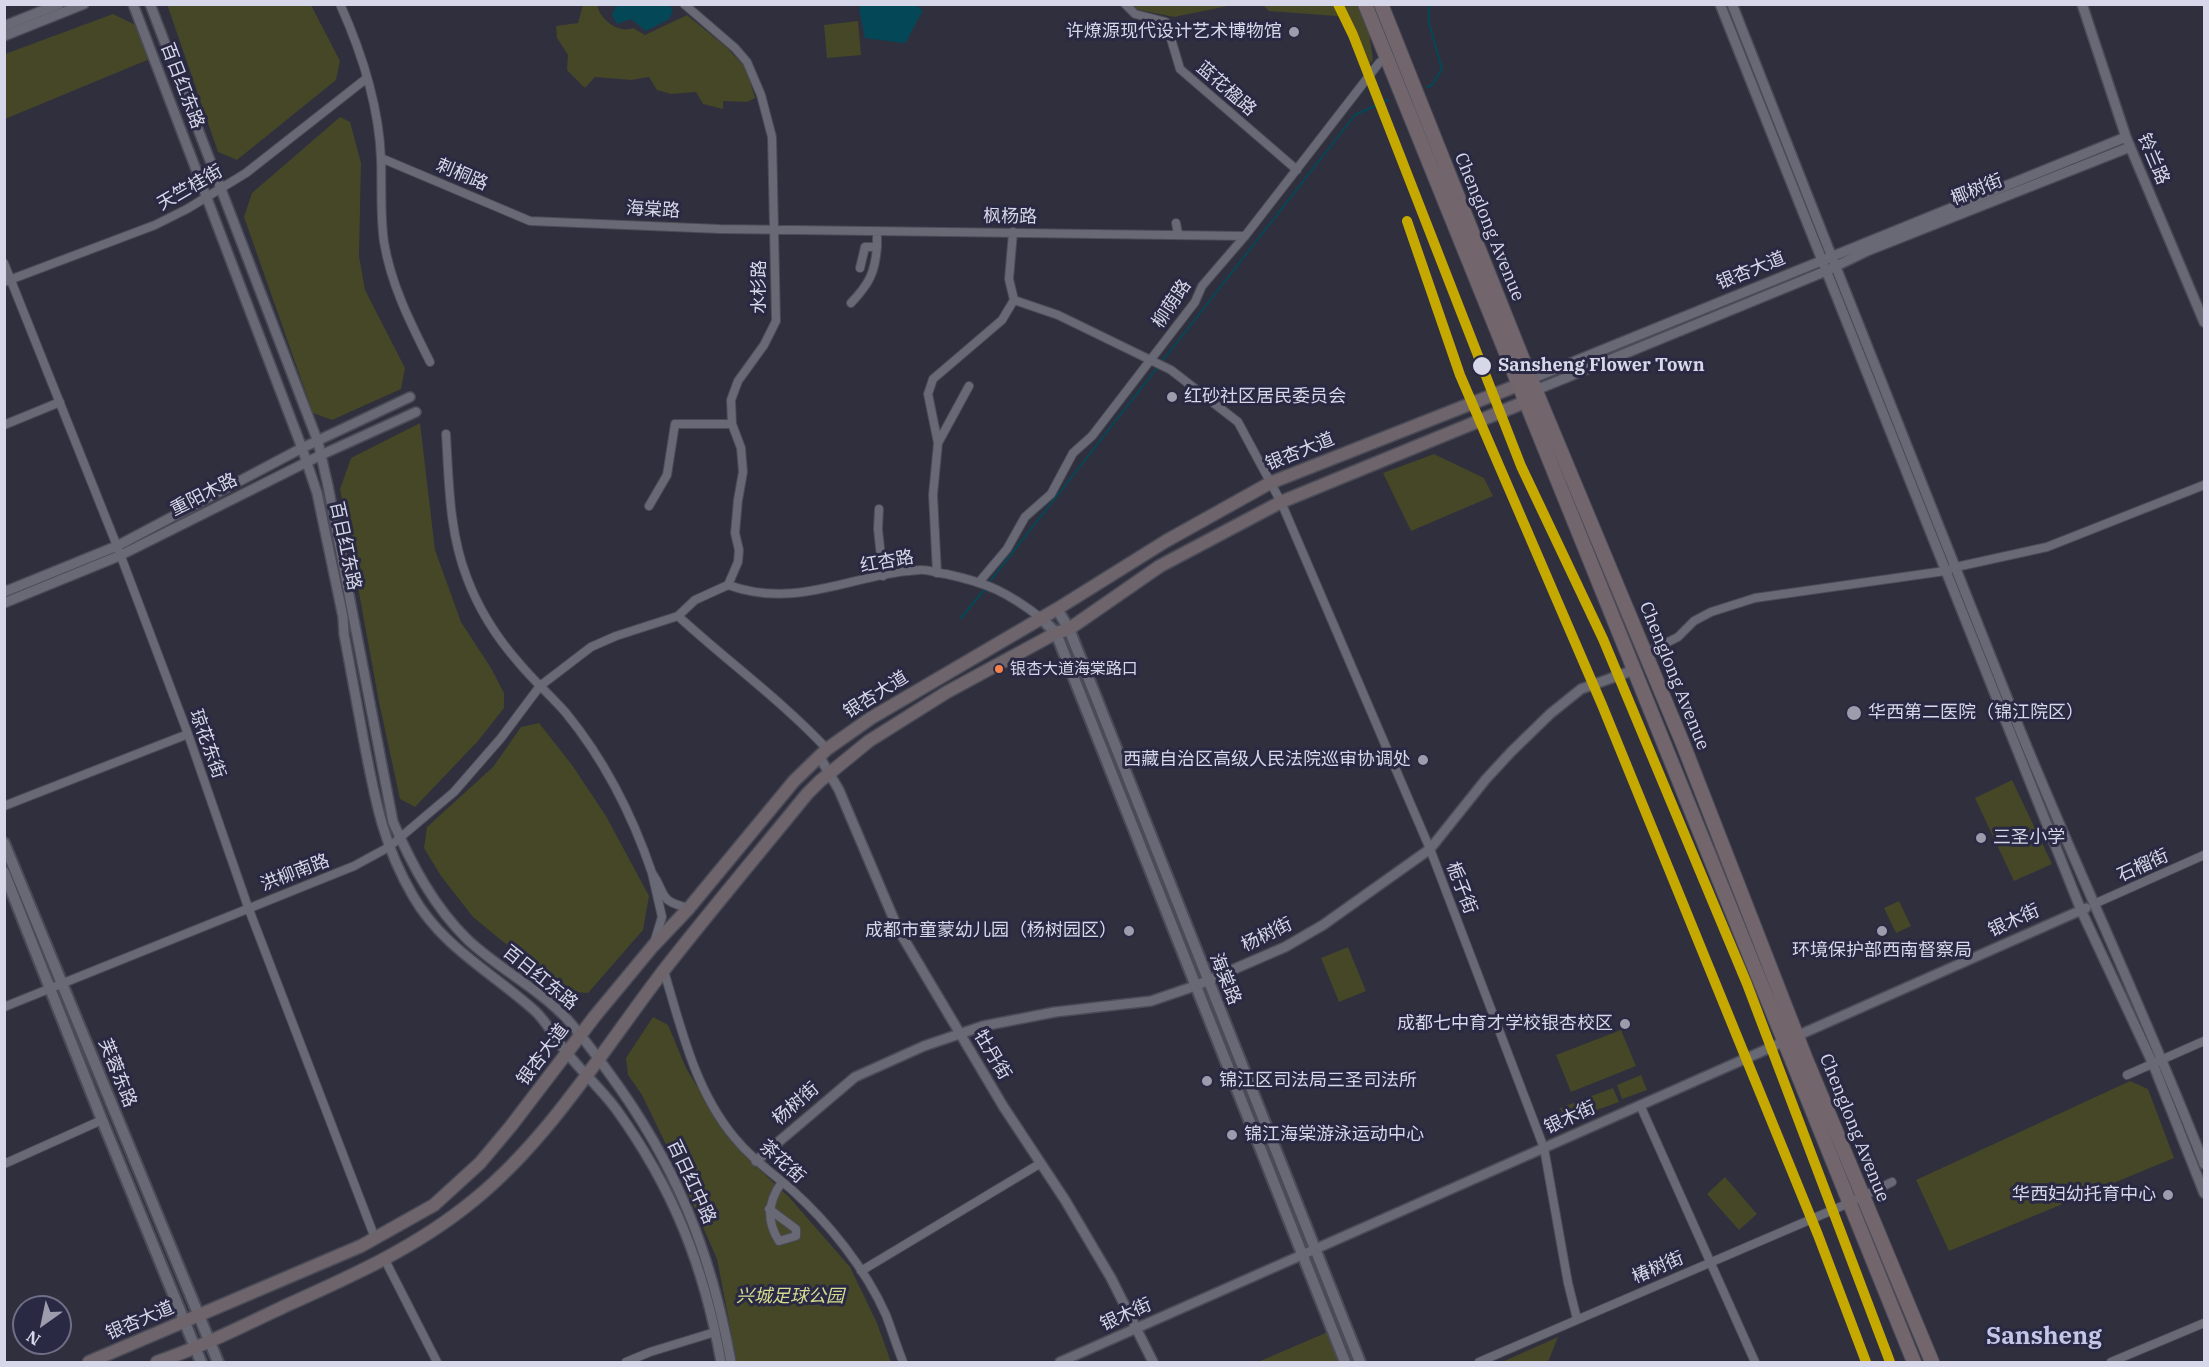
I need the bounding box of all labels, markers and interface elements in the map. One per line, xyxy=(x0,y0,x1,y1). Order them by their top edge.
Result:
place label: 许燎源现代设计艺术博物馆 xyxy=(1066,21,1282,43)
marker: 许燎源现代设计艺术博物馆 xyxy=(1287,25,1301,39)
street label: 百日红东路 xyxy=(156,40,208,132)
street label: 蓝花楹路 xyxy=(1192,57,1260,121)
street label: 铃兰路 xyxy=(2133,130,2173,188)
street label: Chenglong Avenue xyxy=(1449,150,1529,304)
street label: 刺桐路 xyxy=(433,155,491,195)
street label: 天竺桂街 xyxy=(153,161,227,215)
street label: 椰树街 xyxy=(1948,170,2006,210)
street label: 海棠路 xyxy=(625,198,681,222)
street label: 枫杨路 xyxy=(983,206,1037,228)
street label: 银杏大道 xyxy=(1714,248,1788,294)
street label: 水杉路 xyxy=(749,260,771,314)
street label: 柳荫路 xyxy=(1148,276,1196,332)
marker: Sansheng Flower Town xyxy=(1471,355,1493,377)
place label: Sansheng Flower Town xyxy=(1498,355,1705,377)
place label: 红砂社区居民委员会 xyxy=(1184,386,1346,408)
marker: 红砂社区居民委员会 xyxy=(1165,390,1179,404)
street label: 银杏大道 xyxy=(1263,429,1337,475)
street label: 重阳木路 xyxy=(167,469,241,521)
street label: 百日红东路 xyxy=(325,500,365,592)
street label: 红杏路 xyxy=(859,547,915,577)
street label: Chenglong Avenue xyxy=(1634,599,1714,753)
place label: 银杏大道海棠路口 xyxy=(1010,659,1138,679)
marker: 银杏大道海棠路口 xyxy=(993,663,1005,675)
street label: 银杏大道 xyxy=(840,667,912,723)
place label: 华西第二医院（锦江院区） xyxy=(1868,702,2084,724)
marker: 华西第二医院（锦江院区） xyxy=(1845,704,1863,722)
street label: 琼花东街 xyxy=(185,706,229,782)
place label: 西藏自治区高级人民法院巡审协调处 xyxy=(1123,749,1411,771)
marker: 西藏自治区高级人民法院巡审协调处 xyxy=(1416,753,1430,767)
place label: 三圣小学 xyxy=(1993,827,2065,849)
marker: 三圣小学 xyxy=(1974,831,1988,845)
street label: 石榴街 xyxy=(2114,845,2172,887)
street label: 洪柳南路 xyxy=(258,850,332,896)
street label: 栀子街 xyxy=(1441,859,1481,917)
street label: 银木街 xyxy=(1985,900,2043,942)
street label: 杨树街 xyxy=(1238,913,1296,957)
place label: 成都市童蒙幼儿园（杨树园区） xyxy=(865,920,1117,942)
marker: 成都市童蒙幼儿园（杨树园区） xyxy=(1122,924,1136,938)
marker: 环境保护部西南督察局 xyxy=(1875,924,1889,938)
place label: 环境保护部西南督察局 xyxy=(1792,940,1972,962)
street label: 百日红东路 xyxy=(498,941,582,1015)
street label: 海棠路 xyxy=(1205,950,1245,1008)
place label: 成都七中育才学校银杏校区 xyxy=(1397,1013,1613,1035)
marker: 成都七中育才学校银杏校区 xyxy=(1618,1017,1632,1031)
street label: 银杏大道 xyxy=(513,1020,573,1090)
street label: 牡丹街 xyxy=(969,1026,1015,1084)
street label: 芙蓉东路 xyxy=(94,1036,140,1110)
street label: Chenglong Avenue xyxy=(1814,1051,1894,1205)
place label: 锦江区司法局三圣司法所 xyxy=(1219,1070,1417,1092)
marker: 锦江区司法局三圣司法所 xyxy=(1200,1074,1214,1088)
street label: 杨树街 xyxy=(769,1078,823,1130)
street label: 银木街 xyxy=(1541,1097,1599,1139)
place label: 锦江海棠游泳运动中心 xyxy=(1244,1124,1424,1146)
marker: 锦江海棠游泳运动中心 xyxy=(1225,1128,1239,1142)
street label: 茶花街 xyxy=(755,1136,809,1188)
street label: 百日红中路 xyxy=(662,1137,720,1227)
place label: 华西妇幼托育中心 xyxy=(2012,1184,2156,1206)
marker: 华西妇幼托育中心 xyxy=(2161,1188,2175,1202)
street label: 椿树街 xyxy=(1629,1248,1687,1288)
park label: 兴城足球公园 xyxy=(736,1286,844,1308)
street label: 银木街 xyxy=(1097,1294,1155,1336)
north arrow xyxy=(12,1295,72,1355)
street label: 银杏大道 xyxy=(103,1297,177,1345)
district label: Sansheng xyxy=(1986,1323,2102,1351)
text: N xyxy=(23,1327,44,1350)

